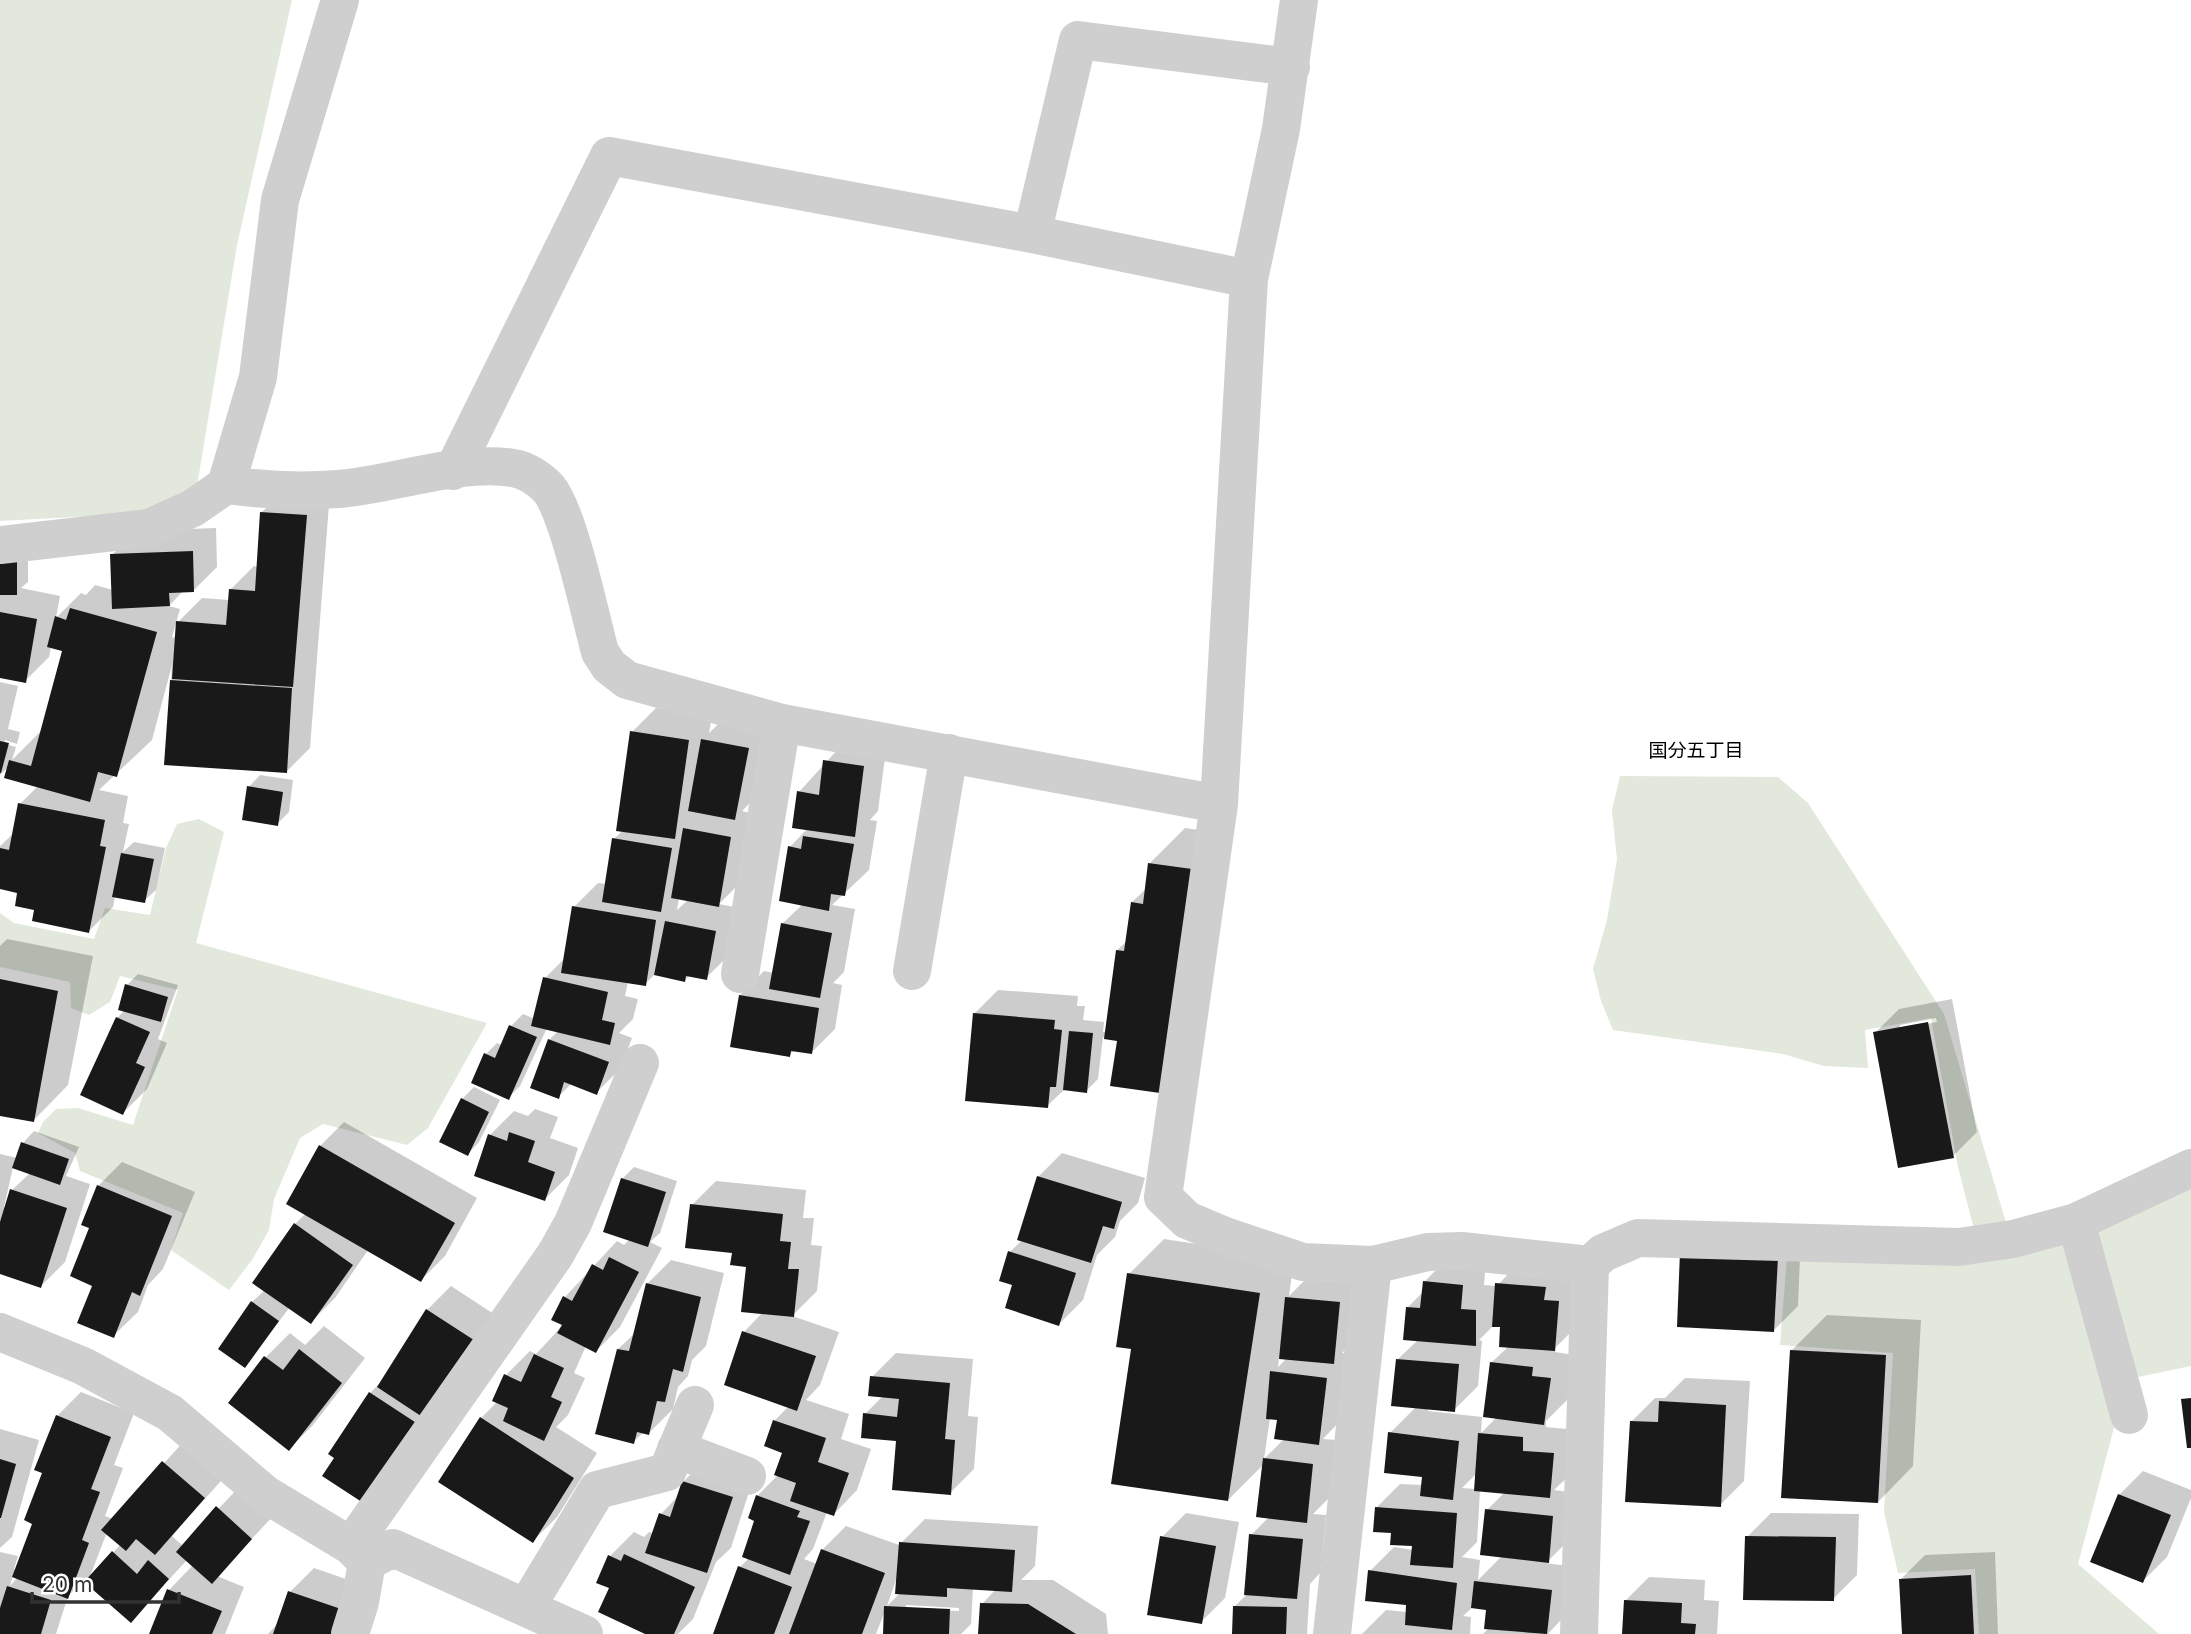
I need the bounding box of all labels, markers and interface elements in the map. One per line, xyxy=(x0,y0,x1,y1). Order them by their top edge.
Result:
district label: 国分五丁目 xyxy=(1648,739,1744,762)
scale bar xyxy=(32,1560,178,1604)
text: 20 m xyxy=(42,1572,92,1597)

